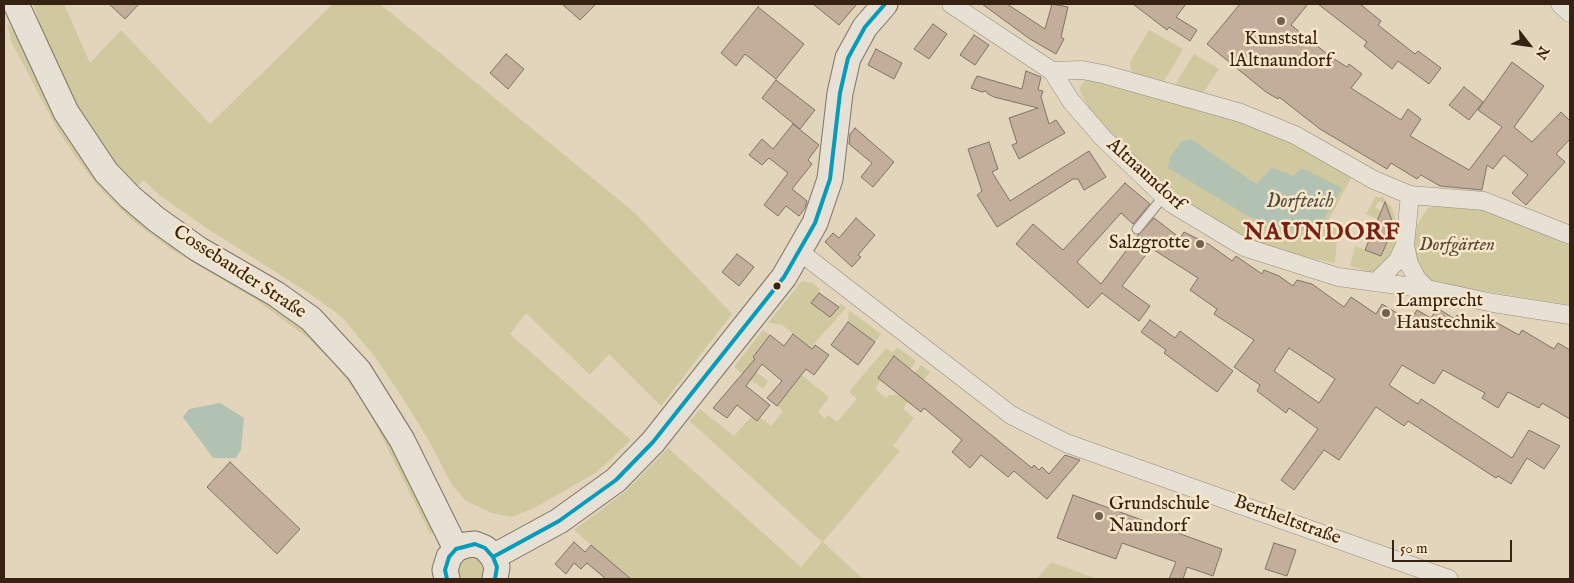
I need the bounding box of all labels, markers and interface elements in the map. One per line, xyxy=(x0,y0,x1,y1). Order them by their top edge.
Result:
marker: Kunststal lAltnaundorf xyxy=(1275,15,1287,27)
north arrow xyxy=(1504,20,1554,70)
place label: Kunststal lAltnaundorf xyxy=(1230,29,1332,73)
text: N xyxy=(1531,43,1553,62)
street label: Altnaundorf xyxy=(1101,134,1189,216)
water label: Dorfteich xyxy=(1266,191,1334,215)
district label: NAUNDORF xyxy=(1243,220,1401,248)
street label: Cossebauder Straße xyxy=(168,221,310,325)
place label: Salzgrotte xyxy=(1109,233,1190,255)
park label: Dorfgärten xyxy=(1419,235,1495,257)
marker: Salzgrotte xyxy=(1194,238,1206,250)
unlabelled marker xyxy=(772,281,782,291)
place label: Lamprecht Haustechnik xyxy=(1396,291,1496,335)
marker: Lamprecht Haustechnik xyxy=(1380,307,1392,319)
street label: Bertheltstraße xyxy=(1230,491,1344,551)
place label: Grundschule Naundorf xyxy=(1109,494,1210,538)
marker: Grundschule Naundorf xyxy=(1093,510,1105,522)
scale bar xyxy=(1394,530,1514,562)
text: 50 m xyxy=(1400,539,1428,558)

